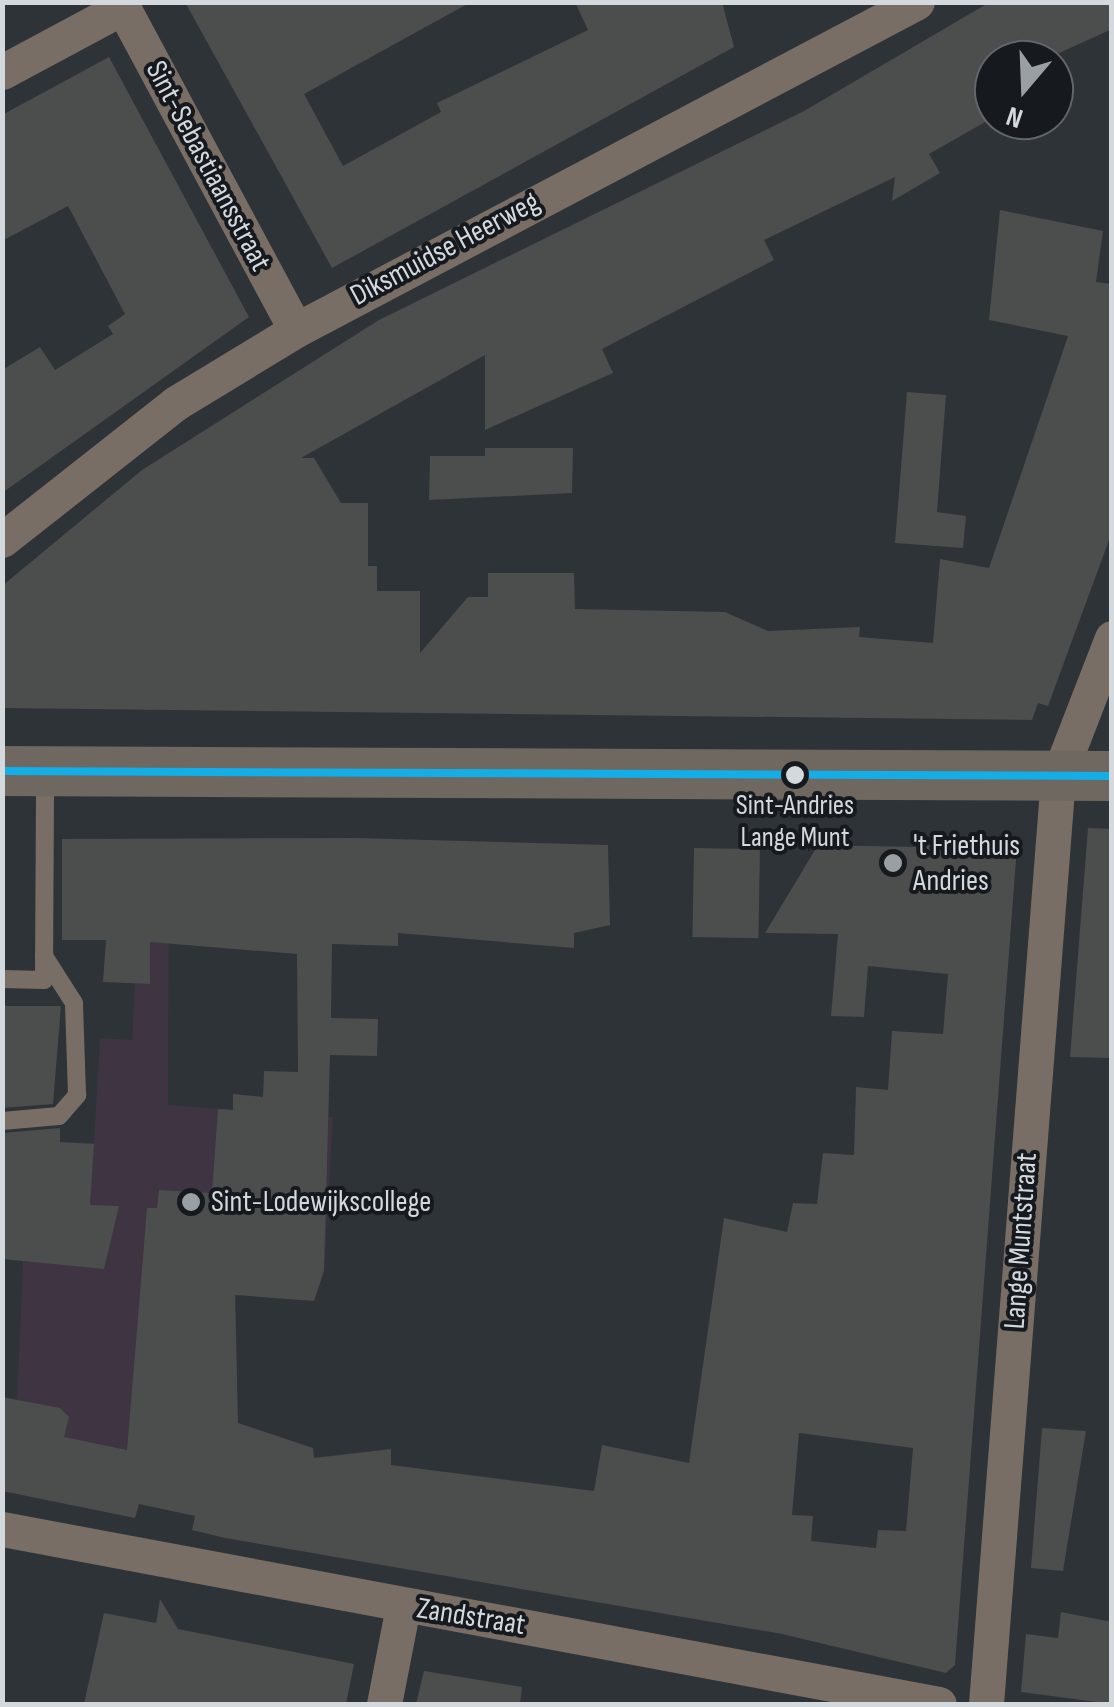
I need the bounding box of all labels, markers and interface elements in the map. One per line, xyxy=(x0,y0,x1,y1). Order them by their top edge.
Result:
north arrow xyxy=(974,40,1074,140)
street label: Sint-Sebastiaansstraat xyxy=(138,55,278,277)
text: N xyxy=(1002,99,1027,135)
street label: Diksmuidse Heerweg xyxy=(344,184,546,314)
marker: Sint-Andries Lange Munt xyxy=(785,765,805,785)
place label: Sint-Andries Lange Munt xyxy=(736,789,854,855)
place label: 't Friethuis Andries xyxy=(913,828,1020,898)
marker: 't Friethuis Andries xyxy=(882,852,904,874)
street label: Lange Muntstraat xyxy=(997,1152,1045,1330)
place label: Sint-Lodewijkscollege xyxy=(211,1184,431,1220)
marker: Sint-Lodewijkscollege xyxy=(180,1191,202,1213)
street label: Zandstraat xyxy=(414,1591,528,1643)

